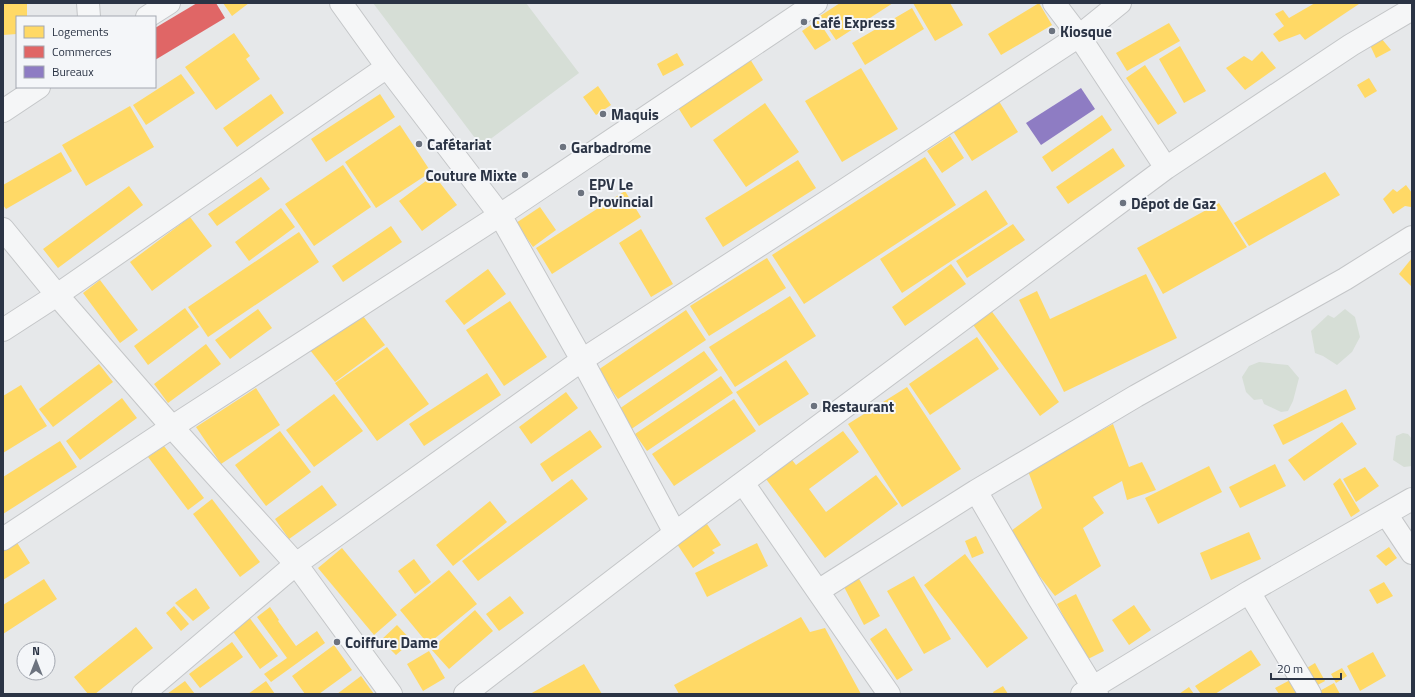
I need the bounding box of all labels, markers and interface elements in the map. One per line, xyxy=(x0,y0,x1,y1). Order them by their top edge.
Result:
place label: Café Express xyxy=(812,11,895,34)
legend xyxy=(16,16,156,88)
marker: Café Express xyxy=(799,17,809,27)
place label: Kiosque xyxy=(1060,20,1112,43)
text: Logements xyxy=(52,22,109,41)
marker: Kiosque xyxy=(1047,26,1057,36)
text: Commerces xyxy=(52,42,112,61)
text: Bureaux xyxy=(52,62,94,81)
place label: Maquis xyxy=(611,103,659,126)
marker: Maquis xyxy=(598,109,608,119)
place label: Cafétariat xyxy=(427,133,492,156)
place label: Garbadrome xyxy=(571,136,652,159)
marker: Cafétariat xyxy=(414,139,424,149)
marker: Garbadrome xyxy=(558,142,568,152)
place label: Couture Mixte xyxy=(425,164,517,187)
marker: Couture Mixte xyxy=(520,170,530,180)
place label: EPV Le Provincial xyxy=(589,173,653,213)
marker: EPV Le Provincial xyxy=(576,188,586,198)
place label: Dépot de Gaz xyxy=(1131,192,1216,215)
marker: Dépot de Gaz xyxy=(1118,198,1128,208)
place label: Restaurant xyxy=(822,395,895,418)
marker: Restaurant xyxy=(809,401,819,411)
place label: Coiffure Dame xyxy=(345,631,438,654)
marker: Coiffure Dame xyxy=(332,637,342,647)
north arrow xyxy=(16,641,56,681)
text: N xyxy=(32,643,40,659)
scale bar xyxy=(1271,655,1341,681)
text: 20 m xyxy=(1277,659,1303,678)

